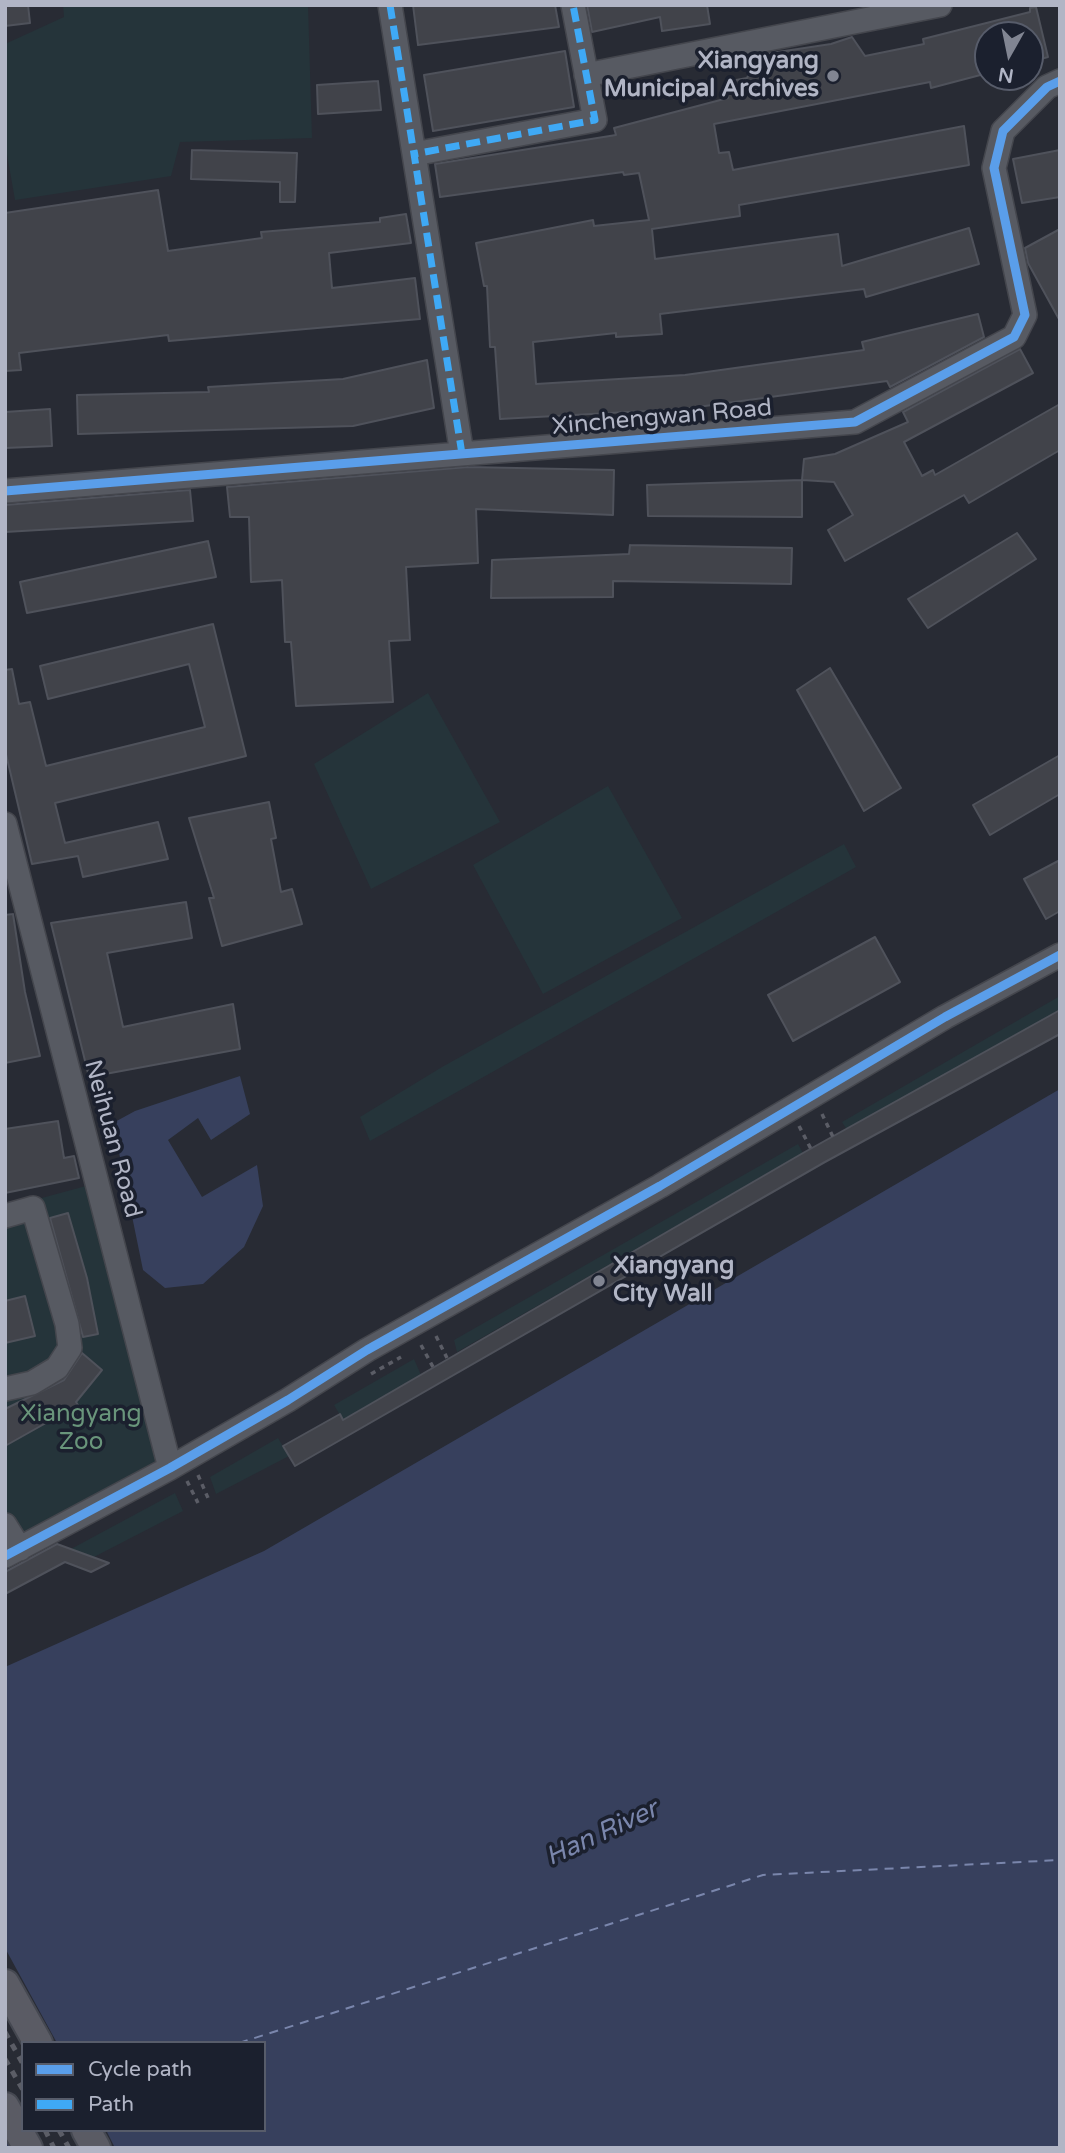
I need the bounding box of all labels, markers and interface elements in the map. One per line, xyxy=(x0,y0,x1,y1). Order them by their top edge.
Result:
north arrow xyxy=(974,21,1044,91)
place label: Xiangyang Municipal Archives xyxy=(604,48,819,104)
text: N xyxy=(997,63,1015,87)
marker: Xiangyang Municipal Archives xyxy=(825,68,841,84)
street label: Xinchengwan Road xyxy=(551,394,773,442)
street label: Neihuan Road xyxy=(77,1057,147,1221)
place label: Xiangyang City Wall xyxy=(613,1253,734,1309)
marker: Xiangyang City Wall xyxy=(591,1273,607,1289)
park label: Xiangyang Zoo xyxy=(20,1401,142,1457)
water label: Han River xyxy=(541,1794,663,1874)
legend xyxy=(21,2041,266,2132)
text: Cycle path xyxy=(88,2057,192,2082)
text: Path xyxy=(88,2092,134,2117)

